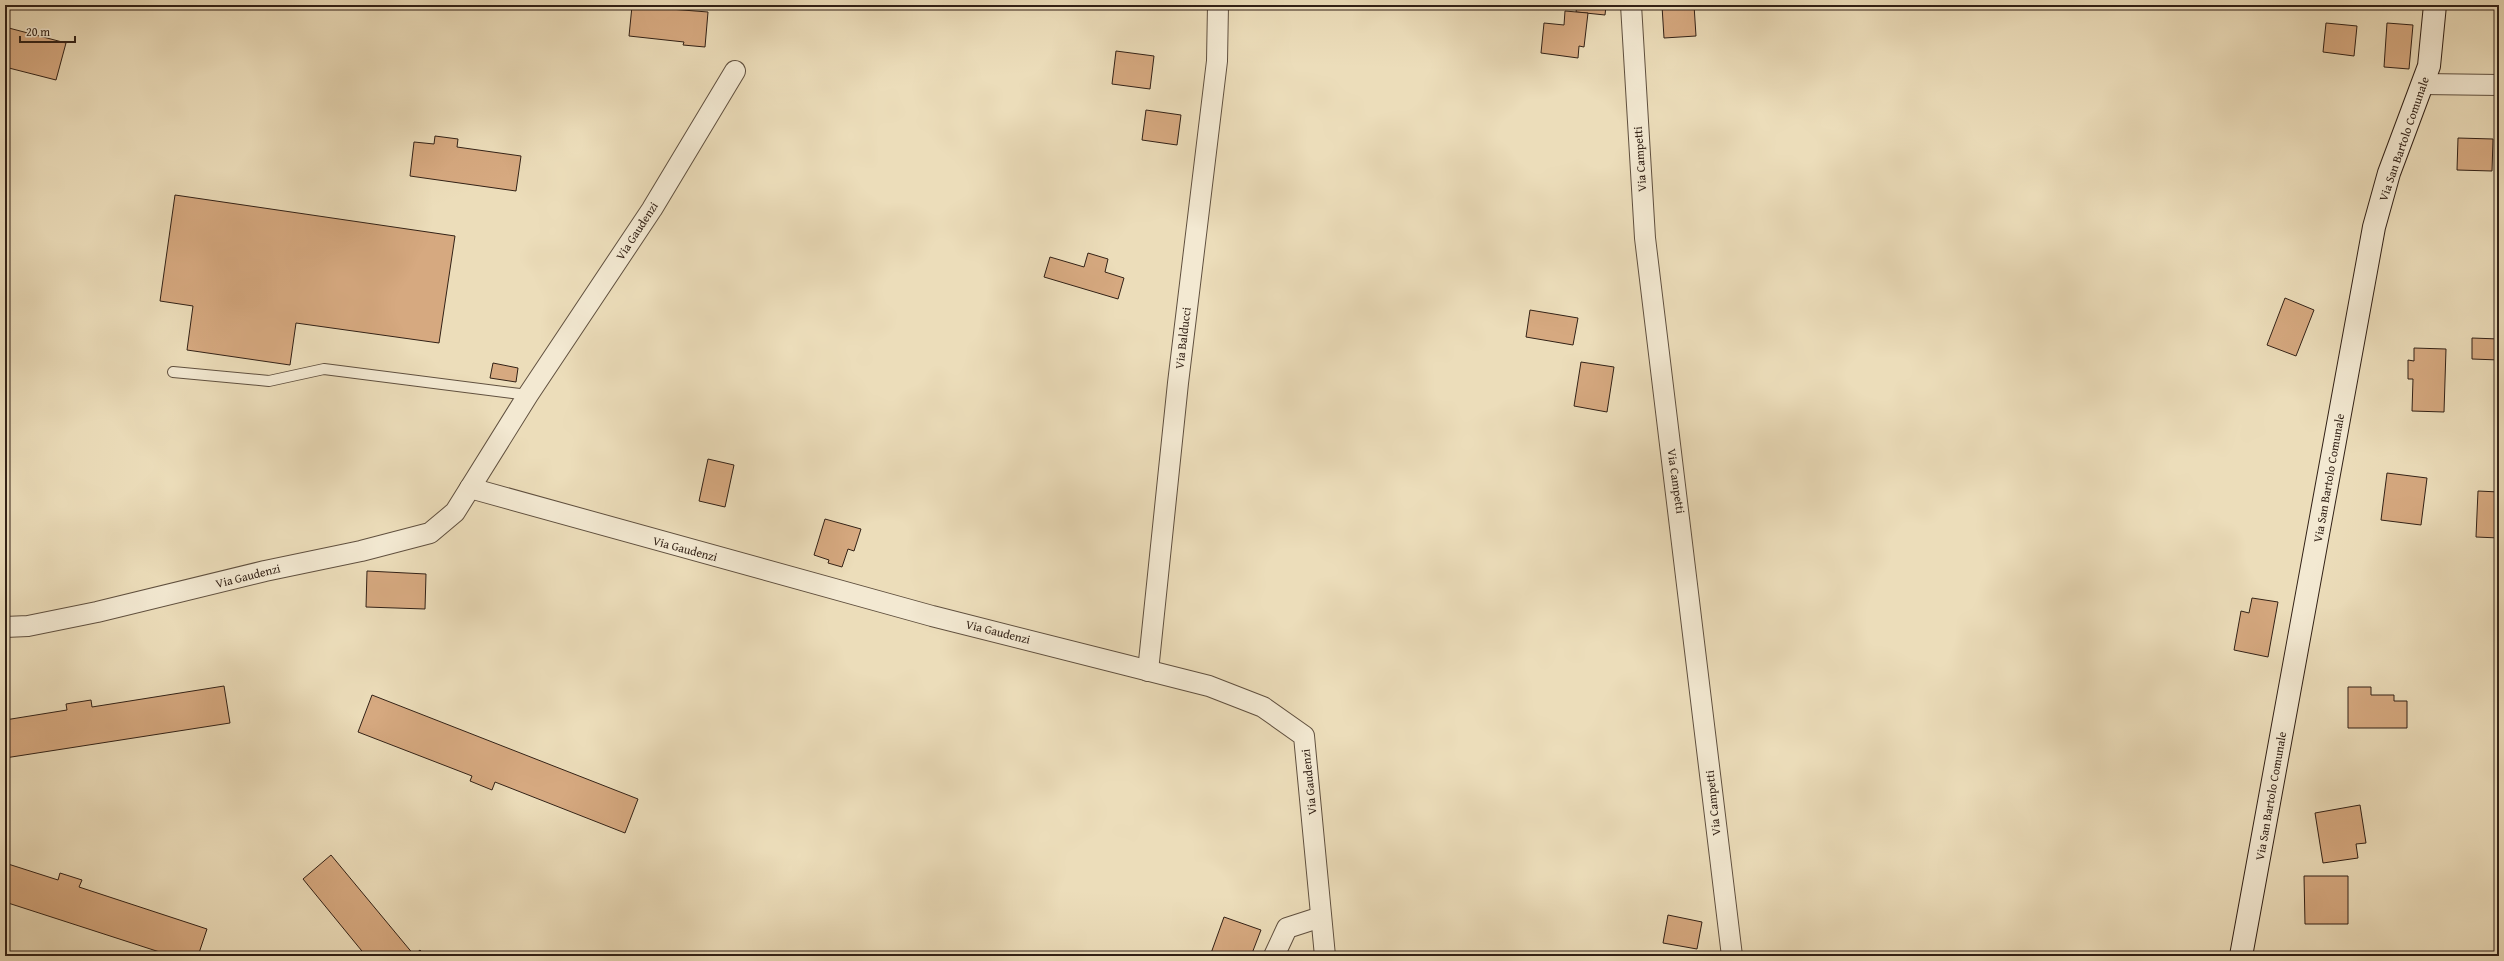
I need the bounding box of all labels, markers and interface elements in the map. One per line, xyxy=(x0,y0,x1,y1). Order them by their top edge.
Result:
scale bar xyxy=(20,18,75,44)
text: 20 m xyxy=(26,23,50,40)
street label: Via San Bartolo Comunale xyxy=(2374,74,2433,203)
street label: Via Campetti xyxy=(1629,125,1650,192)
street label: Via Gaudenzi xyxy=(611,198,662,263)
street label: Via Balducci xyxy=(1170,305,1195,370)
street label: Via San Bartolo Comunale xyxy=(2309,412,2348,544)
street label: Via Campetti xyxy=(1664,447,1690,515)
street label: Via Gaudenzi xyxy=(651,532,720,565)
street label: Via Gaudenzi xyxy=(214,559,283,592)
street label: Via Gaudenzi xyxy=(964,615,1033,648)
street label: Via San Bartolo Comunale xyxy=(2251,730,2290,862)
street label: Via Gaudenzi xyxy=(1297,748,1320,816)
street label: Via Campetti xyxy=(1701,769,1724,837)

